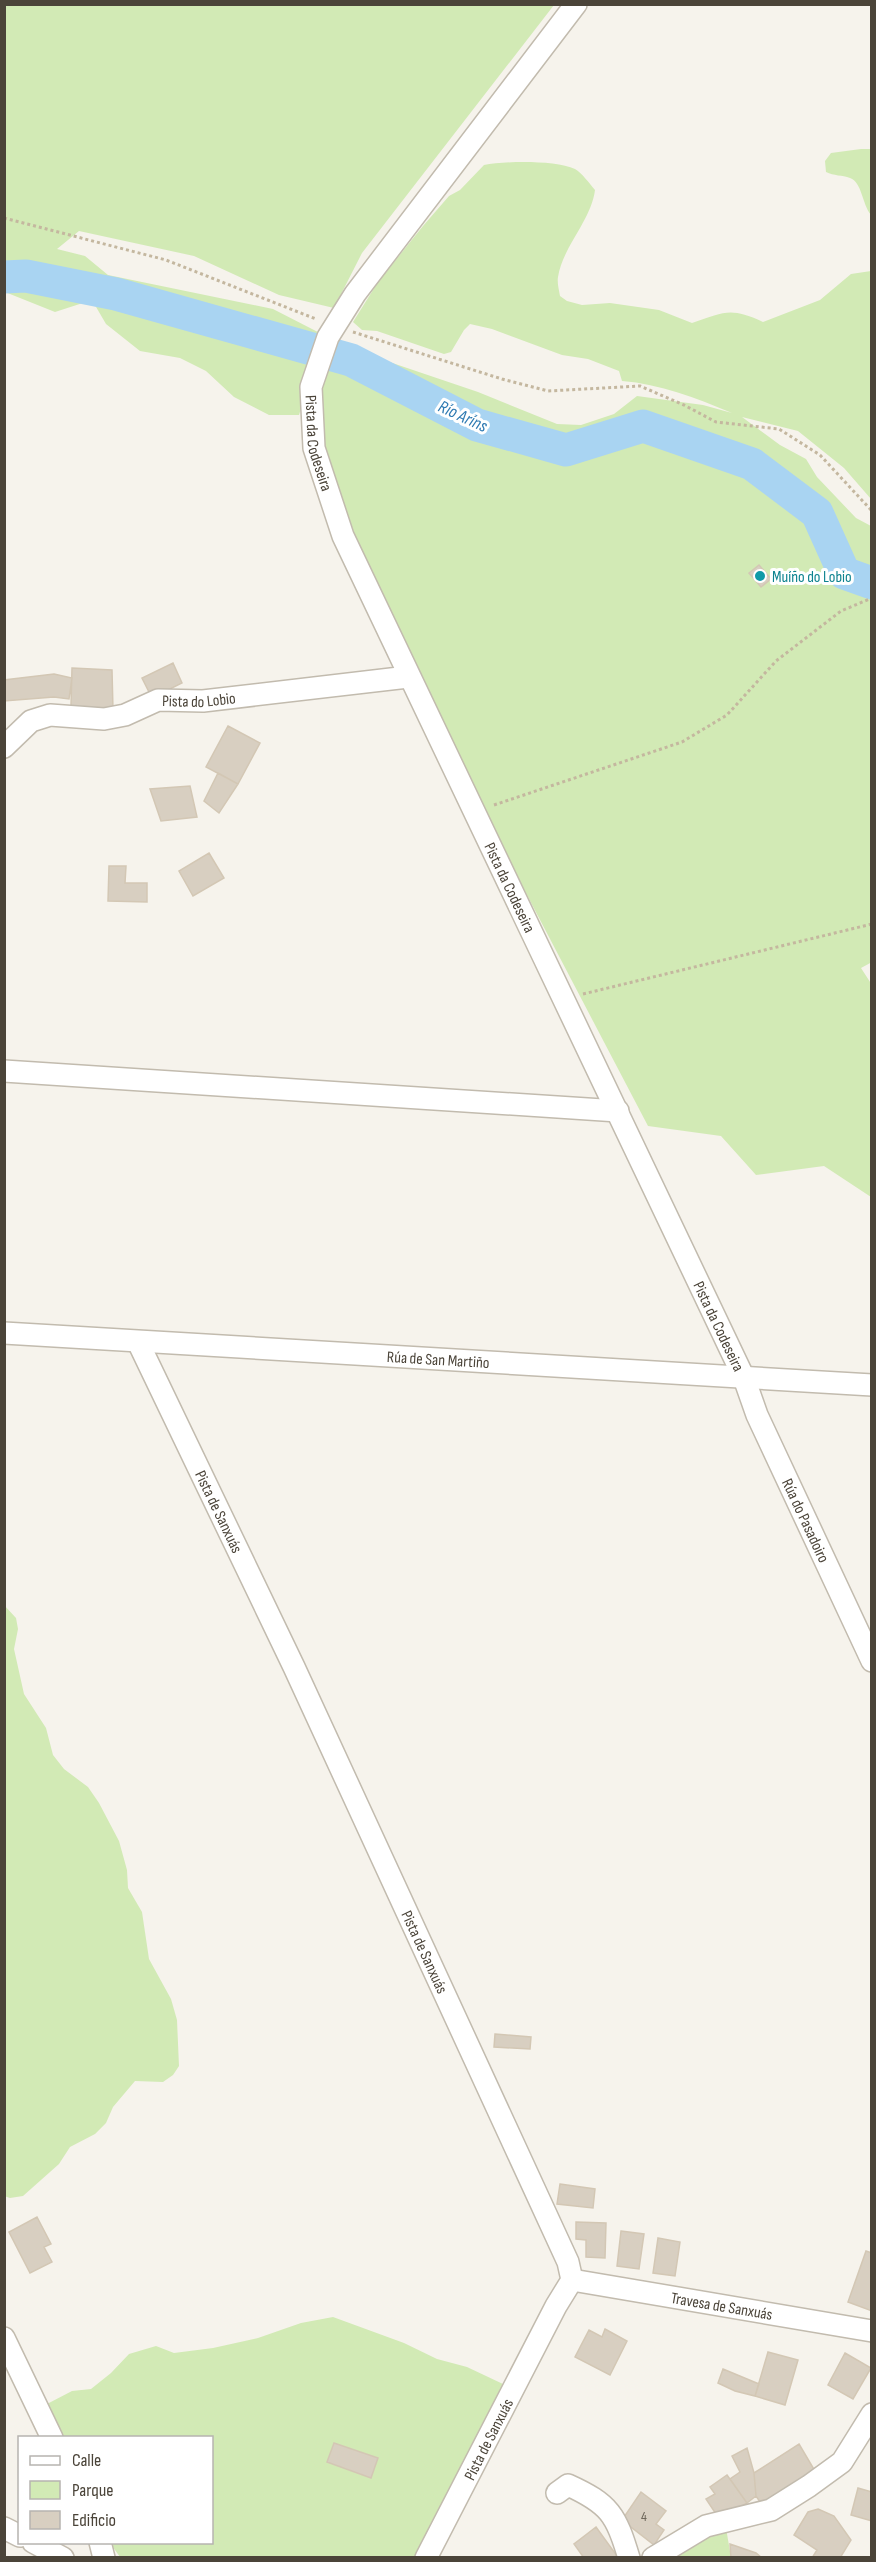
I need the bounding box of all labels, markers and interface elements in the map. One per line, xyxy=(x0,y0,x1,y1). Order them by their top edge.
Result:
street label: Pista da Codeseira xyxy=(300,395,336,494)
water label: Río Aríns xyxy=(435,396,491,437)
place label: Muíño do Lobio xyxy=(772,568,852,587)
marker: Muíño do Lobio xyxy=(753,569,767,583)
street label: Pista do Lobio xyxy=(162,689,237,712)
street label: Pista da Codeseira xyxy=(479,840,538,936)
street label: Pista da Codeseira xyxy=(688,1279,747,1375)
street label: Rúa de San Martiño xyxy=(386,1348,490,1373)
street label: Pista de Sanxuás xyxy=(190,1468,246,1557)
street label: Rúa do Pasadoiro xyxy=(777,1476,833,1566)
street label: Pista de Sanxuás xyxy=(396,1908,451,1997)
street label: Travesa de Sanxuás xyxy=(669,2289,774,2325)
street label: Pista de Sanxuás xyxy=(461,2395,518,2484)
legend xyxy=(18,2436,213,2544)
text: Calle xyxy=(72,2450,101,2471)
text: Parque xyxy=(72,2480,113,2501)
house number: 4 xyxy=(641,2508,647,2525)
text: Edificio xyxy=(72,2510,116,2531)

